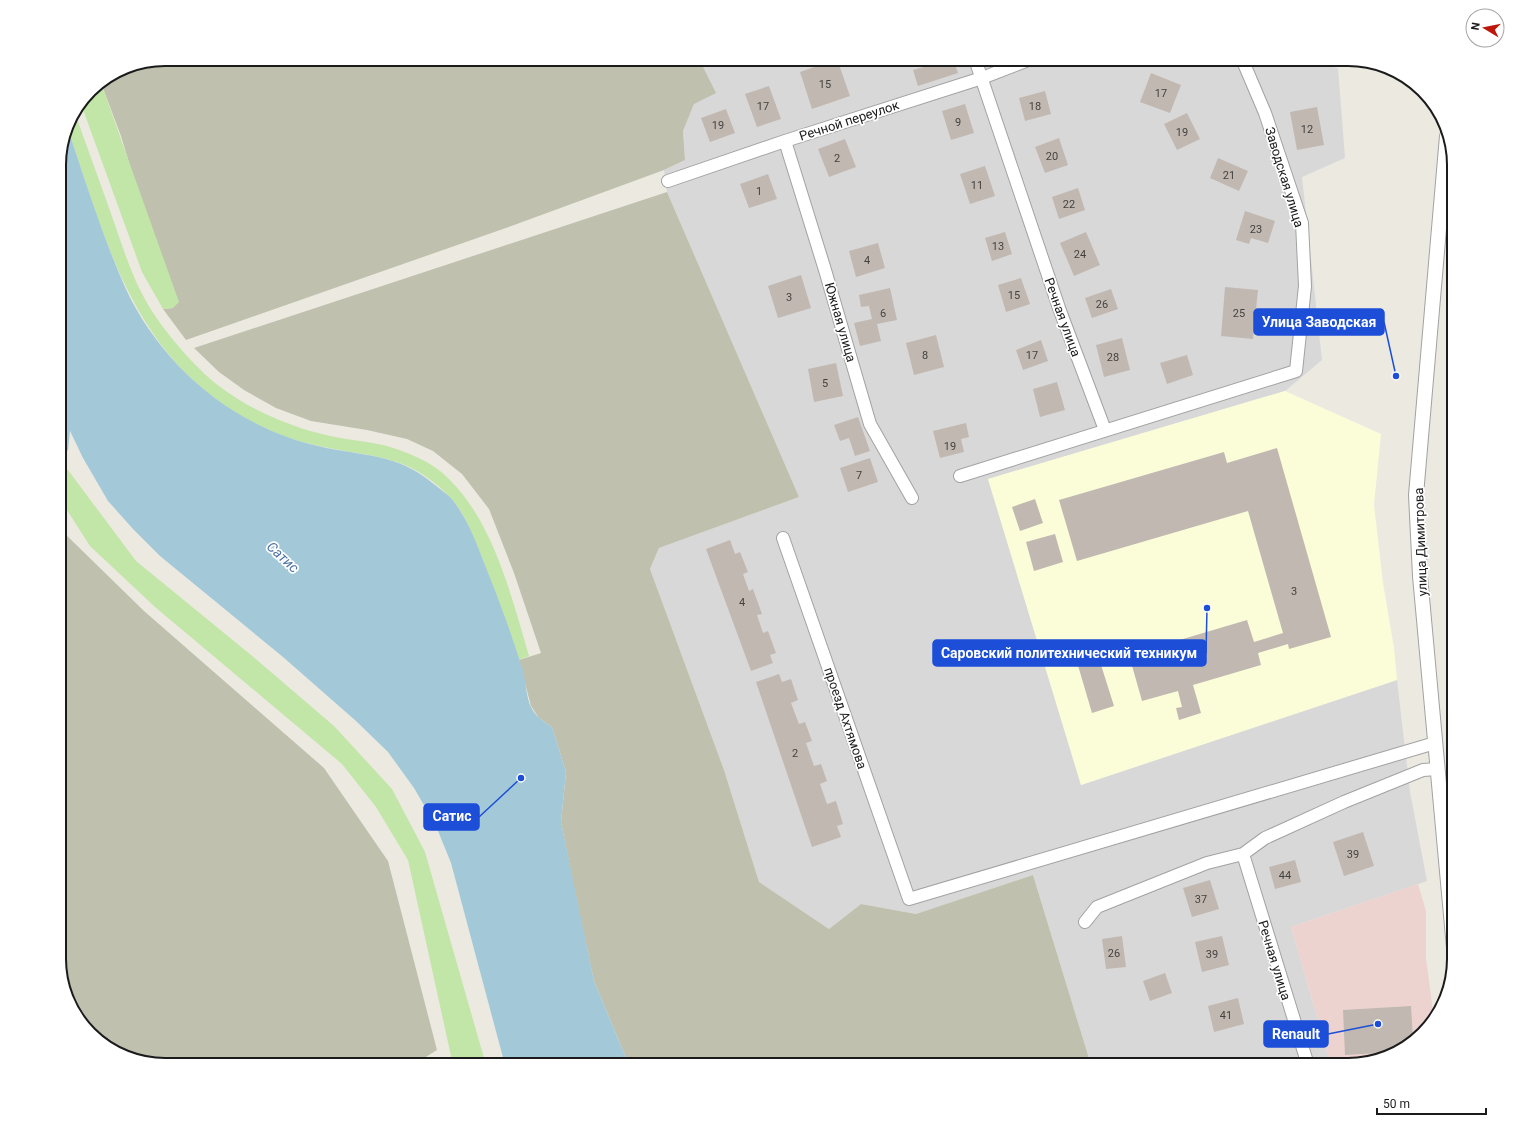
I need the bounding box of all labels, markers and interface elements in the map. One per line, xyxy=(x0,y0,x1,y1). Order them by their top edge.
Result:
north arrow xyxy=(1465,8,1505,48)
text: N xyxy=(1469,21,1483,31)
house number: 15 xyxy=(819,78,831,91)
house number: 17 xyxy=(1155,87,1167,100)
street label: Речной переулок xyxy=(797,97,901,144)
house number: 17 xyxy=(757,100,769,113)
house number: 18 xyxy=(1029,100,1041,113)
house number: 9 xyxy=(955,116,961,129)
house number: 19 xyxy=(712,119,724,132)
house number: 12 xyxy=(1301,123,1313,136)
street label: Заводская улица xyxy=(1262,125,1307,229)
house number: 19 xyxy=(1176,126,1188,139)
house number: 20 xyxy=(1046,150,1058,163)
house number: 2 xyxy=(834,152,840,165)
house number: 21 xyxy=(1223,169,1235,182)
house number: 11 xyxy=(971,179,983,192)
house number: 1 xyxy=(756,185,762,198)
house number: 22 xyxy=(1063,198,1075,211)
house number: 23 xyxy=(1250,223,1262,236)
house number: 13 xyxy=(992,240,1004,253)
house number: 24 xyxy=(1074,248,1086,261)
house number: 4 xyxy=(864,254,870,267)
street label: Речная улица xyxy=(1041,276,1084,359)
street label: Южная улица xyxy=(822,281,859,364)
house number: 15 xyxy=(1008,289,1020,302)
house number: 3 xyxy=(786,291,792,304)
house number: 26 xyxy=(1096,298,1108,311)
house number: 6 xyxy=(880,307,886,320)
house number: 25 xyxy=(1233,307,1245,320)
callout: Улица Заводская xyxy=(1254,309,1384,335)
text: Улица Заводская xyxy=(1262,314,1376,330)
house number: 8 xyxy=(922,349,928,362)
house number: 17 xyxy=(1026,349,1038,362)
house number: 28 xyxy=(1107,351,1119,364)
house number: 5 xyxy=(822,377,828,390)
house number: 19 xyxy=(944,440,956,453)
house number: 7 xyxy=(856,469,862,482)
street label: улица Димитрова xyxy=(1411,487,1430,597)
water label: Сатис xyxy=(264,538,302,576)
house number: 3 xyxy=(1291,585,1297,598)
house number: 4 xyxy=(739,596,745,609)
callout: Саровский политехнический техникум xyxy=(933,640,1206,666)
text: Саровский политехнический техникум xyxy=(941,645,1197,661)
street label: проезд Ахтямова xyxy=(821,665,870,771)
house number: 2 xyxy=(792,747,798,760)
callout: Сатис xyxy=(424,804,479,830)
text: Сатис xyxy=(433,808,471,824)
house number: 39 xyxy=(1347,848,1359,861)
house number: 44 xyxy=(1279,869,1291,882)
house number: 37 xyxy=(1195,893,1207,906)
street label: Речная улица xyxy=(1255,918,1294,1002)
house number: 26 xyxy=(1108,947,1120,960)
house number: 39 xyxy=(1206,948,1218,961)
house number: 41 xyxy=(1220,1009,1232,1022)
callout: Renault xyxy=(1264,1021,1328,1047)
text: Renault xyxy=(1272,1026,1320,1042)
scale bar xyxy=(1377,1090,1486,1116)
text: 50 m xyxy=(1383,1097,1410,1111)

